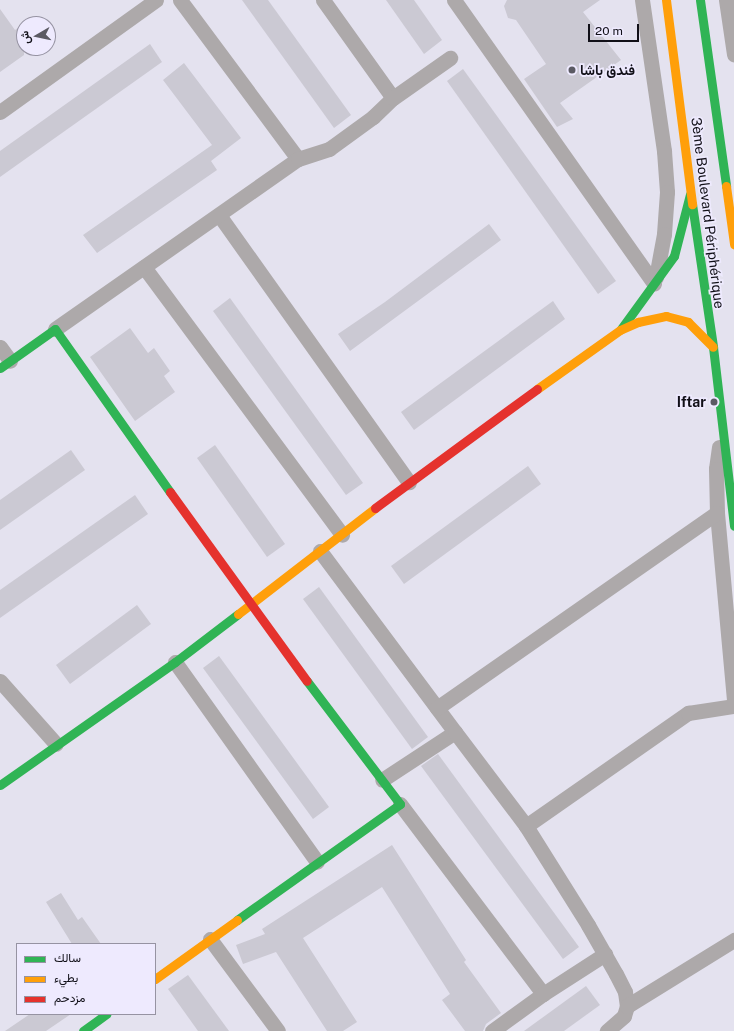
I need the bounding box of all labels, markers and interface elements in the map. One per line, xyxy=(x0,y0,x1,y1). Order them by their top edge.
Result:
north arrow xyxy=(16,16,56,56)
scale bar xyxy=(590,16,641,42)
text: 20 m xyxy=(595,24,623,38)
text: ش xyxy=(18,30,32,45)
place label: فندق باشا xyxy=(580,62,635,78)
marker: فندق باشا xyxy=(567,65,577,75)
street label: 3ème Boulevard Périphérique xyxy=(688,116,728,310)
place label: Iftar xyxy=(677,394,706,410)
marker: Iftar xyxy=(709,397,719,407)
legend xyxy=(16,943,156,1015)
text: سالك xyxy=(54,951,81,965)
text: بطيء xyxy=(54,971,78,985)
text: مزدحم xyxy=(54,991,85,1005)

